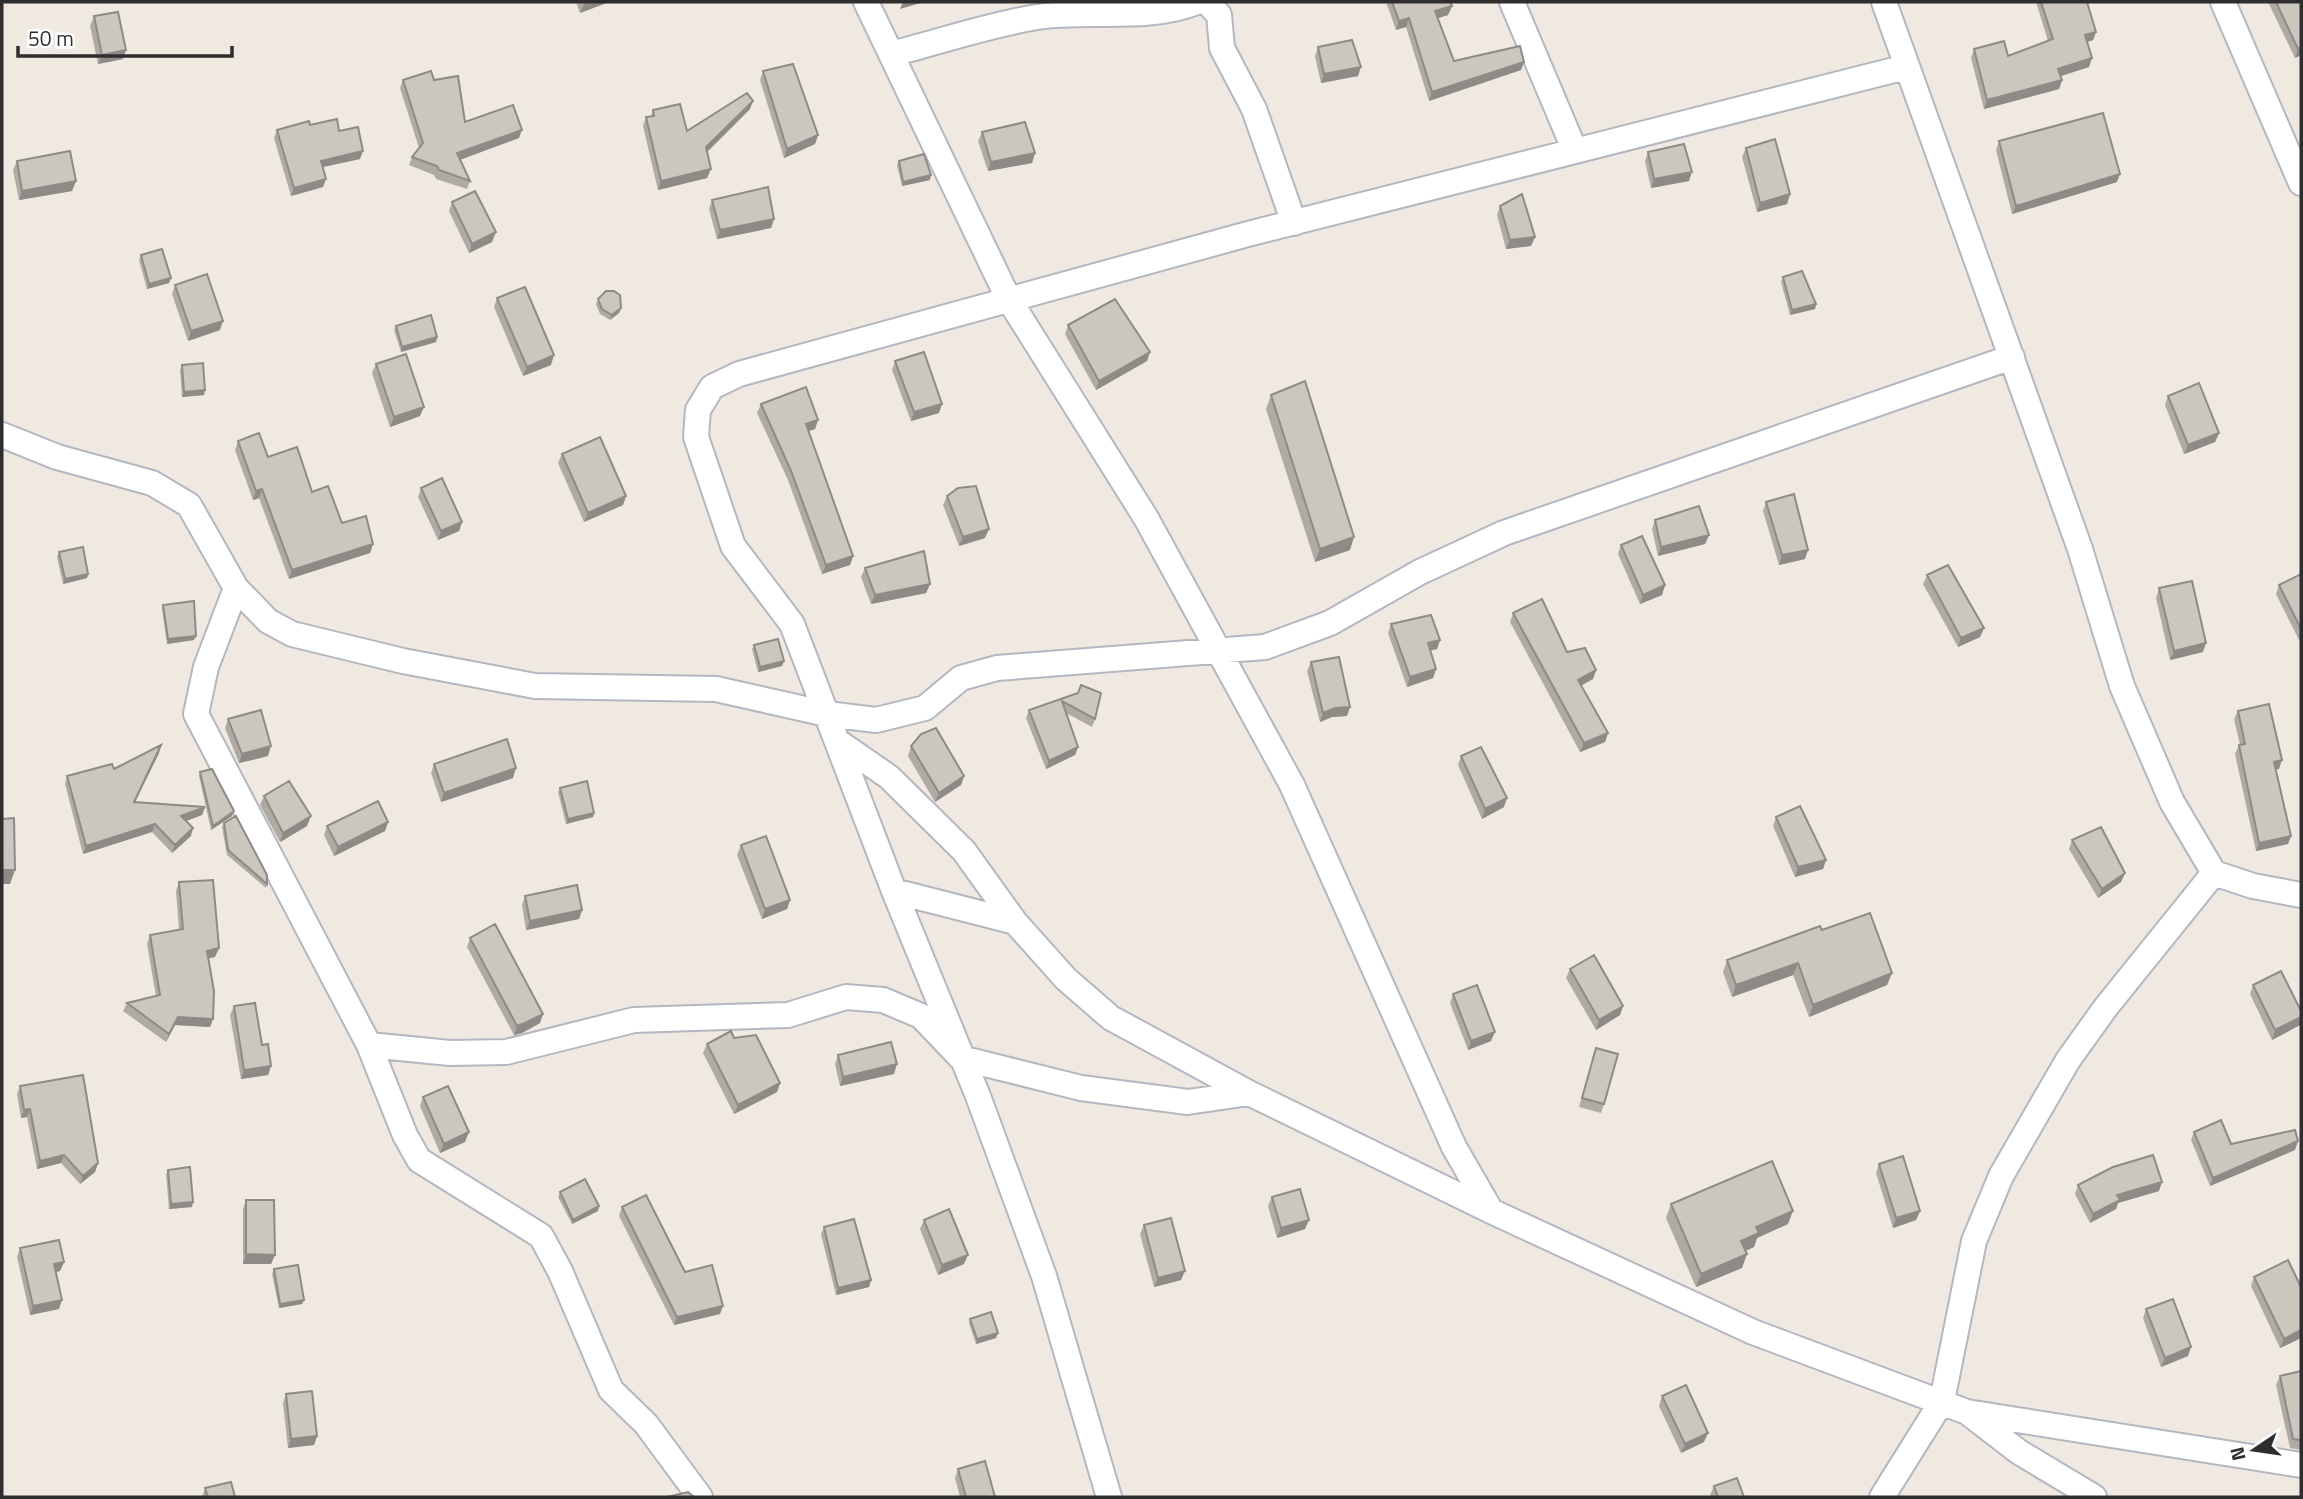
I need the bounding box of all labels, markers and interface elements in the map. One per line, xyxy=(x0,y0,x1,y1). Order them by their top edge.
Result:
scale bar xyxy=(18,14,231,58)
text: 50 m xyxy=(28,22,74,54)
north arrow xyxy=(2219,1415,2289,1485)
text: N xyxy=(2221,1444,2253,1464)

